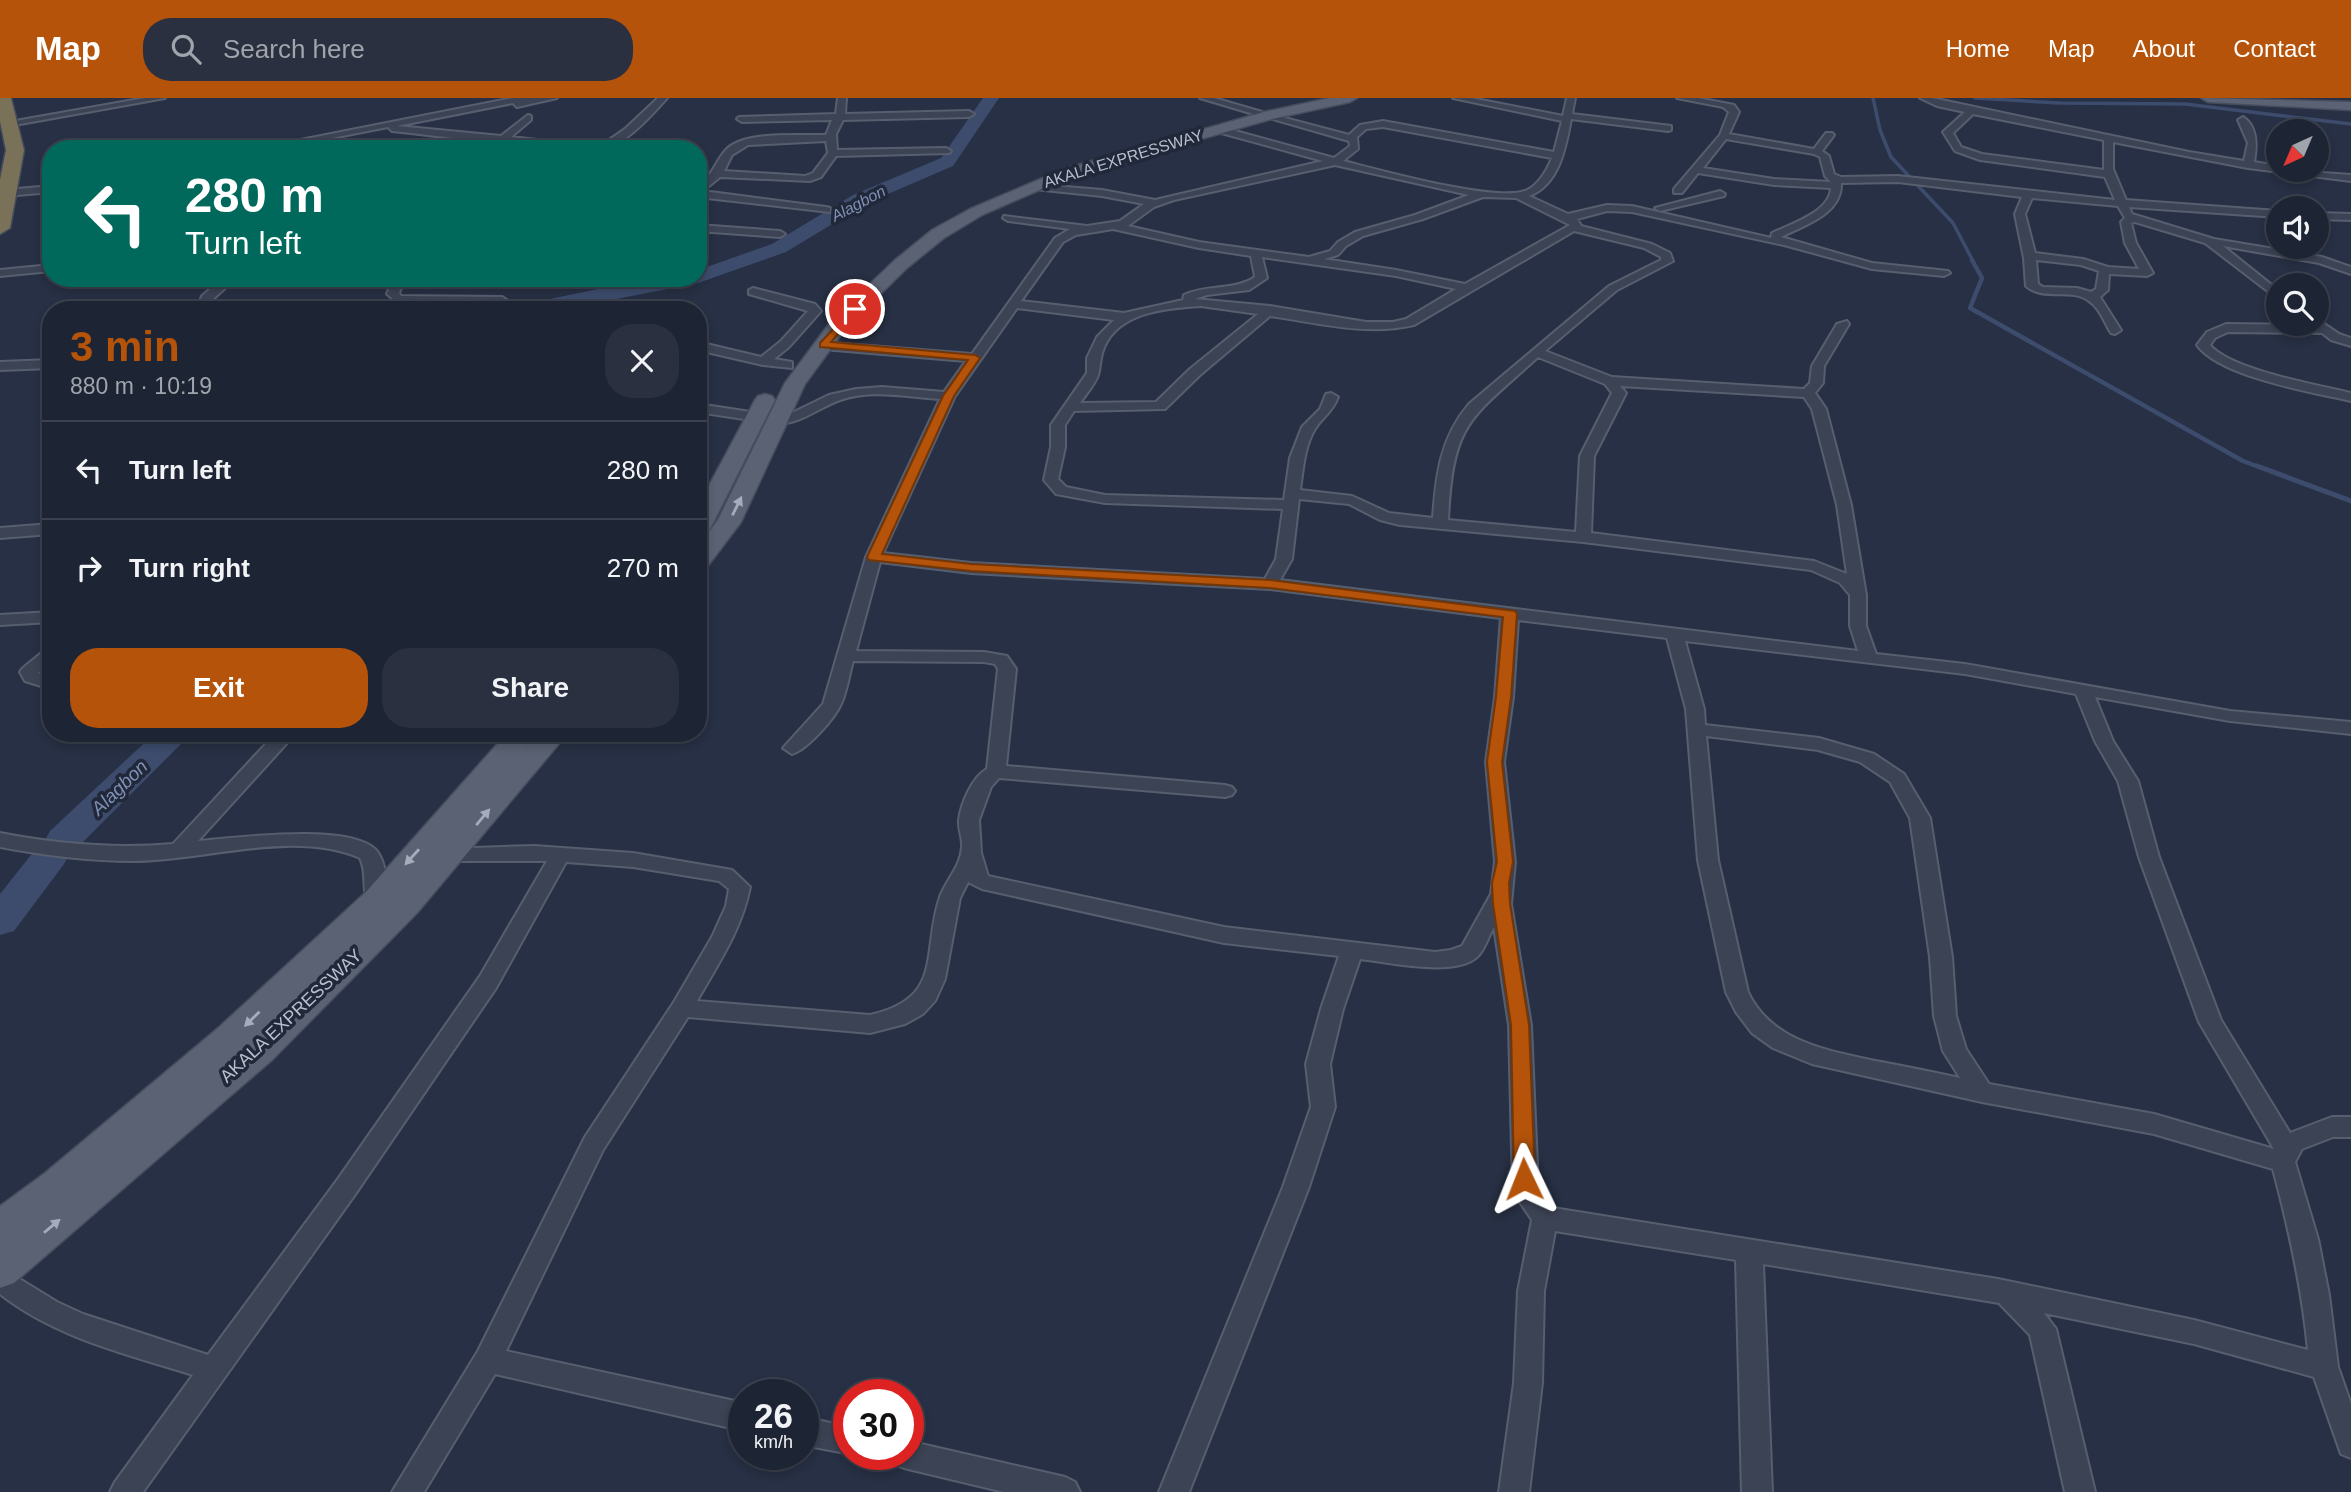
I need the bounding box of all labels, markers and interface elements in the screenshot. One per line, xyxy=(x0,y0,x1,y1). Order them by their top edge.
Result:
search box xyxy=(143,18,633,81)
text: Map xyxy=(35,30,101,67)
icon: search xyxy=(167,30,205,68)
text: Search here xyxy=(223,34,365,64)
text: Home xyxy=(1946,35,2010,62)
text: Map xyxy=(2048,35,2095,62)
text: About xyxy=(2133,35,2195,62)
text: Contact xyxy=(2233,35,2316,62)
north arrow xyxy=(2266,119,2329,182)
map controls xyxy=(2266,119,2329,336)
street label: AKALA EXPRESSWAY xyxy=(1042,126,1205,191)
icon: left xyxy=(70,168,161,259)
text: 280 m xyxy=(185,168,324,222)
water label: Alagbon xyxy=(827,182,888,225)
button: sound xyxy=(2266,196,2329,259)
text: Turn left xyxy=(185,225,301,261)
button: search xyxy=(2266,273,2329,336)
pin xyxy=(825,279,885,339)
icon: arrive xyxy=(836,290,874,328)
text: 3 min xyxy=(70,323,180,370)
button: close xyxy=(605,324,679,398)
text: 880 m · 10:19 xyxy=(70,373,212,399)
icon: left xyxy=(70,451,108,489)
text: Turn left xyxy=(129,455,231,485)
text: 280 m xyxy=(607,455,679,485)
one-way arrow xyxy=(731,496,742,516)
icon: right xyxy=(70,549,108,587)
text: Turn right xyxy=(129,553,250,583)
text: 270 m xyxy=(607,553,679,583)
button: Exit xyxy=(70,648,368,728)
button: Share xyxy=(382,648,679,728)
water label: Alagbon xyxy=(86,756,152,820)
one-way arrow xyxy=(475,808,491,826)
one-way arrow xyxy=(405,849,420,866)
street label: AKALA EXPRESSWAY xyxy=(216,945,366,1087)
one-way arrow xyxy=(244,1010,261,1026)
position arrow xyxy=(1487,1142,1561,1216)
one-way arrow xyxy=(43,1218,61,1234)
speed limit sign: 30 xyxy=(833,1379,924,1470)
text: 26 xyxy=(754,1396,793,1435)
text: km/h xyxy=(754,1432,793,1452)

